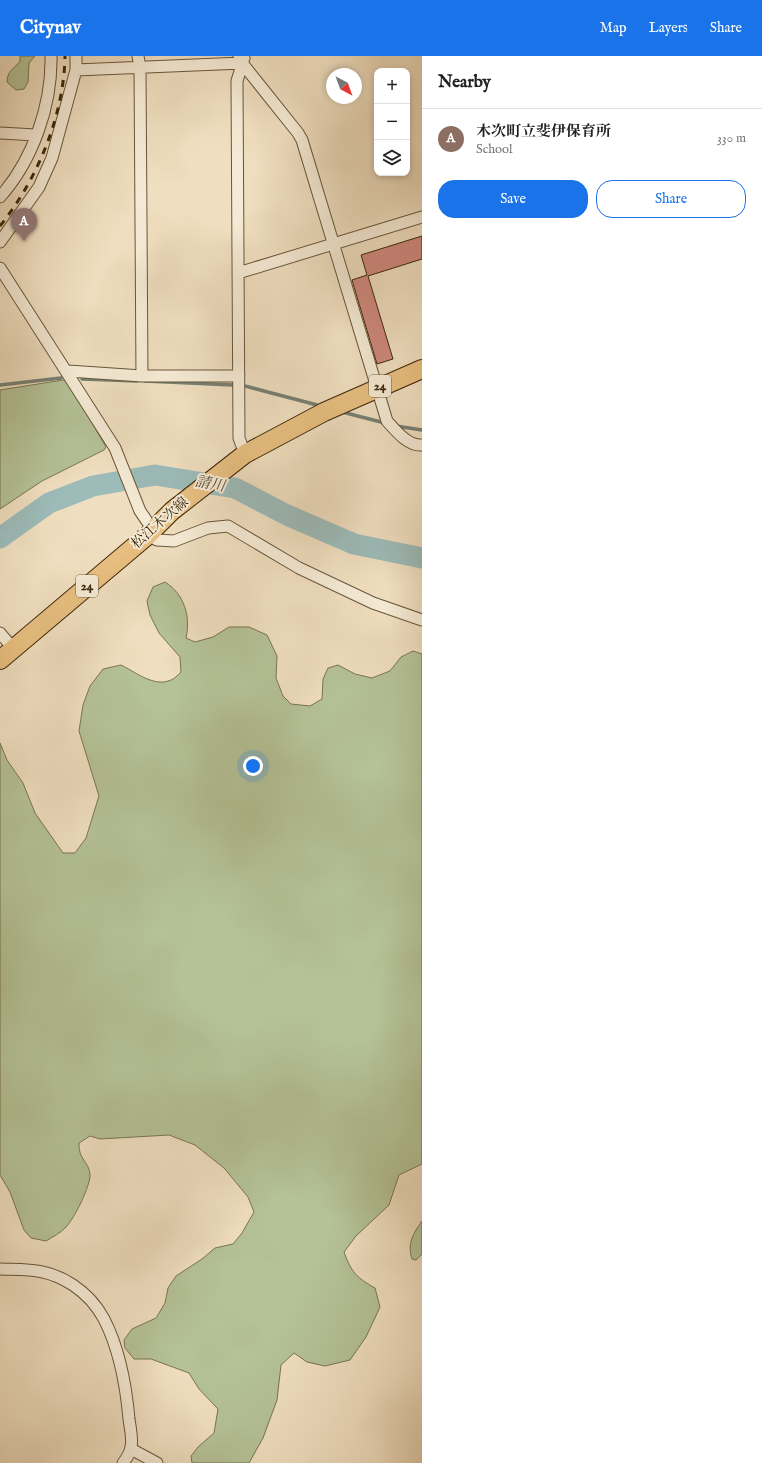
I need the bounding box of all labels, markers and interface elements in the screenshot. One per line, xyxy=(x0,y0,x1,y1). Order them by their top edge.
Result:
text: Citynav xyxy=(20,16,81,40)
text: Map xyxy=(600,19,627,37)
text: Layers xyxy=(649,19,688,37)
text: Share xyxy=(710,19,742,37)
north arrow xyxy=(326,68,362,104)
map controls xyxy=(374,68,410,176)
button: + xyxy=(374,68,410,104)
text: Nearby xyxy=(438,72,491,93)
button: − xyxy=(374,104,410,140)
text: 木次町立斐伊保育所 xyxy=(476,122,611,141)
text: A xyxy=(447,130,455,147)
text: 330 m xyxy=(717,130,746,147)
button: layers xyxy=(374,140,410,176)
text: School xyxy=(476,141,513,158)
button: Save xyxy=(438,180,588,218)
button: Share xyxy=(596,180,746,218)
pin: A xyxy=(11,208,37,241)
road number: 24 xyxy=(369,375,391,397)
water label: 請川 xyxy=(194,472,228,496)
street label: 松江木次線 xyxy=(128,493,192,553)
road number: 24 xyxy=(76,575,98,597)
your location xyxy=(243,756,263,776)

